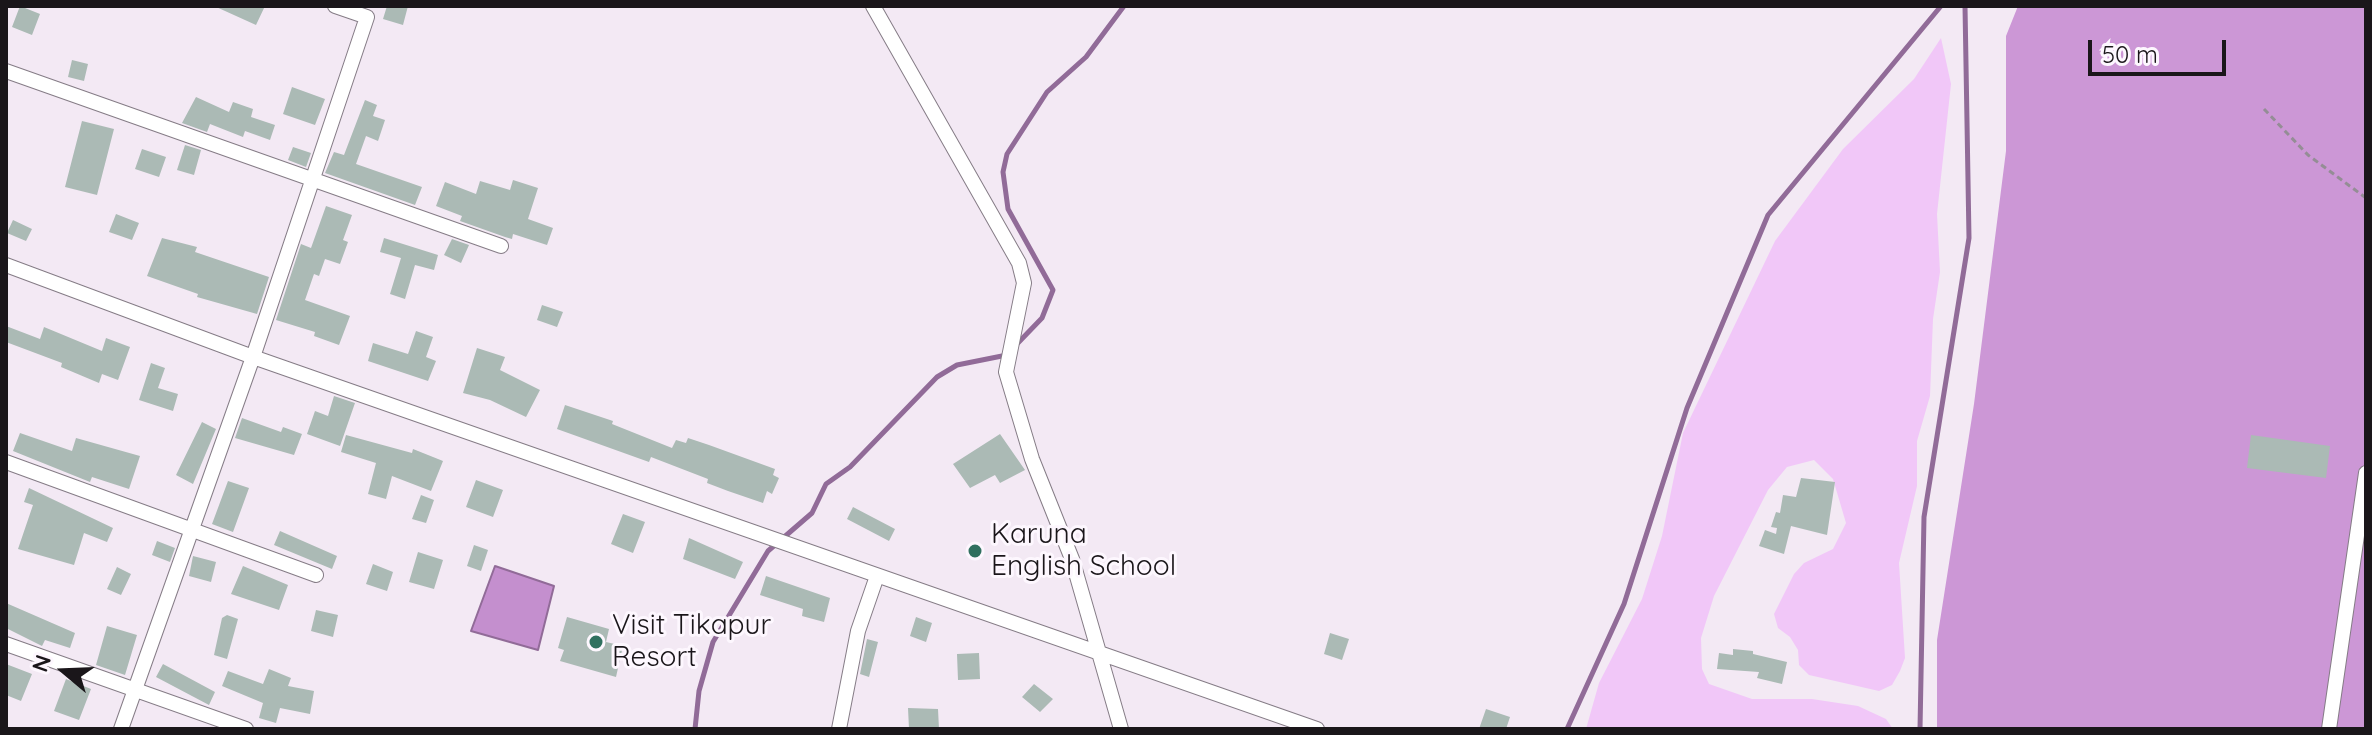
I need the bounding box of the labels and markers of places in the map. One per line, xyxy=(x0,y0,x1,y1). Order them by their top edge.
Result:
place label: Karuna English School xyxy=(991,518,1176,584)
marker: Karuna English School xyxy=(966,542,984,560)
place label: Visit Tikapur Resort xyxy=(612,609,771,675)
marker: Visit Tikapur Resort xyxy=(587,633,605,651)

